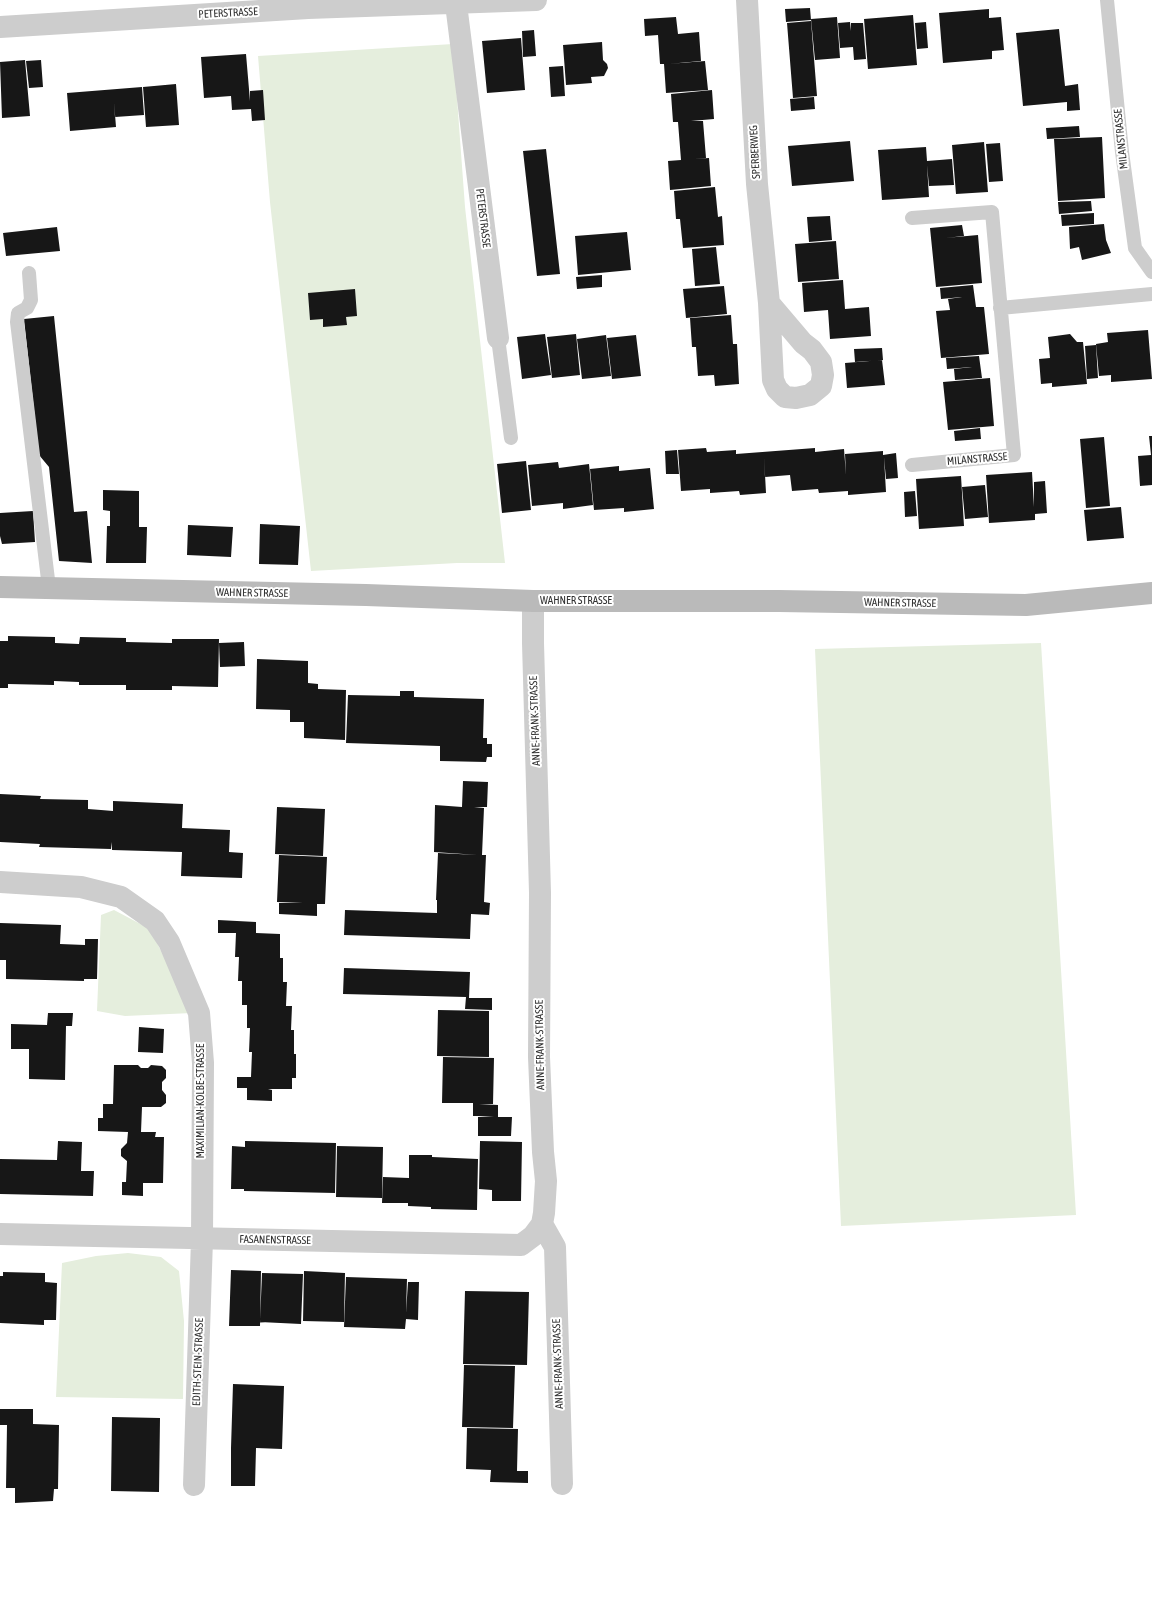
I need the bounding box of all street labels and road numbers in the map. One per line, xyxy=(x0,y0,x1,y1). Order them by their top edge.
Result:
street label: PETERSTRASSE xyxy=(198,5,258,21)
street label: MILANSTRASSE xyxy=(1111,108,1131,170)
street label: SPERBERWEG xyxy=(747,125,763,179)
street label: PETERSTRASSE xyxy=(473,188,493,248)
street label: MILANSTRASSE xyxy=(946,450,1008,468)
street label: WAHNER STRASSE xyxy=(216,586,288,600)
street label: WAHNER STRASSE xyxy=(540,594,612,608)
street label: WAHNER STRASSE xyxy=(864,596,936,610)
street label: ANNE-FRANK-STRASSE xyxy=(527,676,543,766)
street label: ANNE-FRANK-STRASSE xyxy=(533,1000,547,1090)
street label: MAXIMILIAN-KOLBE-STRASSE xyxy=(194,1043,208,1159)
street label: FASANENSTRASSE xyxy=(239,1233,311,1247)
street label: EDITH-STEIN-STRASSE xyxy=(190,1318,206,1406)
street label: ANNE-FRANK-STRASSE xyxy=(550,1319,566,1409)

